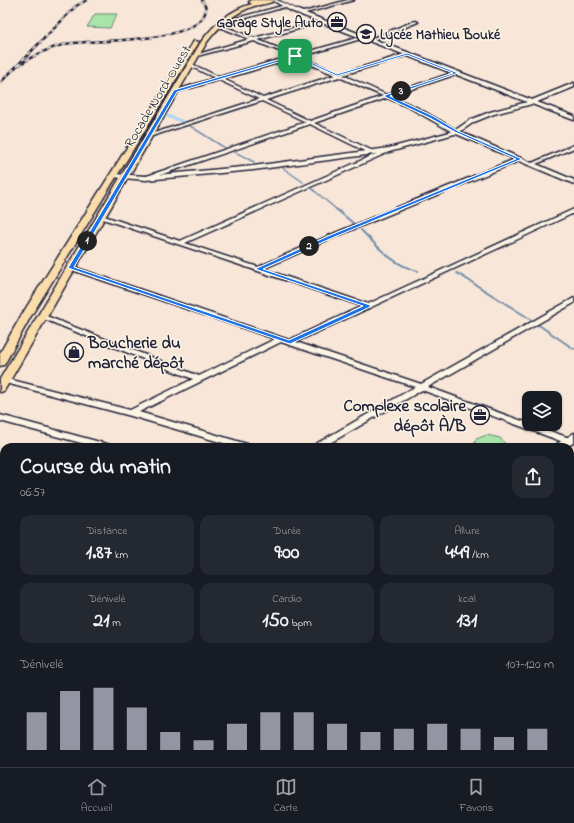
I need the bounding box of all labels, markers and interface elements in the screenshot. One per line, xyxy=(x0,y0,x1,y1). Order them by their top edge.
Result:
office icon: Garage Style Auto xyxy=(326,11,348,33)
place label: Garage Style Auto xyxy=(217,13,323,36)
school or university icon: Lycée Mathieu Bouké xyxy=(355,23,377,45)
place label: Lycée Mathieu Bouké xyxy=(380,25,501,48)
pin xyxy=(278,39,312,73)
street label: Rocade Nord-Ouest xyxy=(119,41,197,152)
icon: arrive xyxy=(284,45,306,67)
pin: 3 xyxy=(391,81,411,101)
text: 3 xyxy=(399,83,403,99)
pin: 1 xyxy=(77,231,97,251)
text: 1 xyxy=(85,233,89,249)
pin: 2 xyxy=(299,236,319,256)
text: 2 xyxy=(306,238,312,254)
place label: Boucherie du marché dépôt xyxy=(87,331,184,376)
shop icon: Boucherie du marché dépôt xyxy=(63,341,85,363)
map controls xyxy=(522,391,562,431)
button: layers xyxy=(522,391,562,431)
place label: Complexe scolaire dépôt À/B xyxy=(343,394,467,439)
office icon: Complexe scolaire dépôt À/B xyxy=(469,404,491,426)
text: Course du matin xyxy=(20,452,171,484)
button: share xyxy=(512,456,554,498)
text: 06:57 xyxy=(20,483,45,502)
text: Distance xyxy=(87,523,127,539)
text: Durée xyxy=(273,523,301,539)
text: Allure xyxy=(454,523,480,539)
text: 1.87 xyxy=(86,539,112,568)
text: 9:00 xyxy=(275,539,300,568)
text: 4:49 xyxy=(445,539,469,568)
text: km xyxy=(112,547,128,563)
text: /km xyxy=(469,547,489,563)
text: Dénivelé xyxy=(89,591,125,607)
text: Cardio xyxy=(272,591,302,607)
text: kcal xyxy=(458,591,476,607)
text: 21 xyxy=(93,607,110,636)
text: 150 xyxy=(262,607,289,636)
text: 131 xyxy=(457,607,477,636)
text: m xyxy=(110,615,121,631)
text: bpm xyxy=(289,615,312,631)
text: Dénivelé xyxy=(20,655,63,674)
text: 107–120 m xyxy=(506,655,554,674)
tab: Accueil xyxy=(81,776,112,816)
tab: Carte xyxy=(274,776,298,816)
tab: Favoris xyxy=(459,776,493,816)

